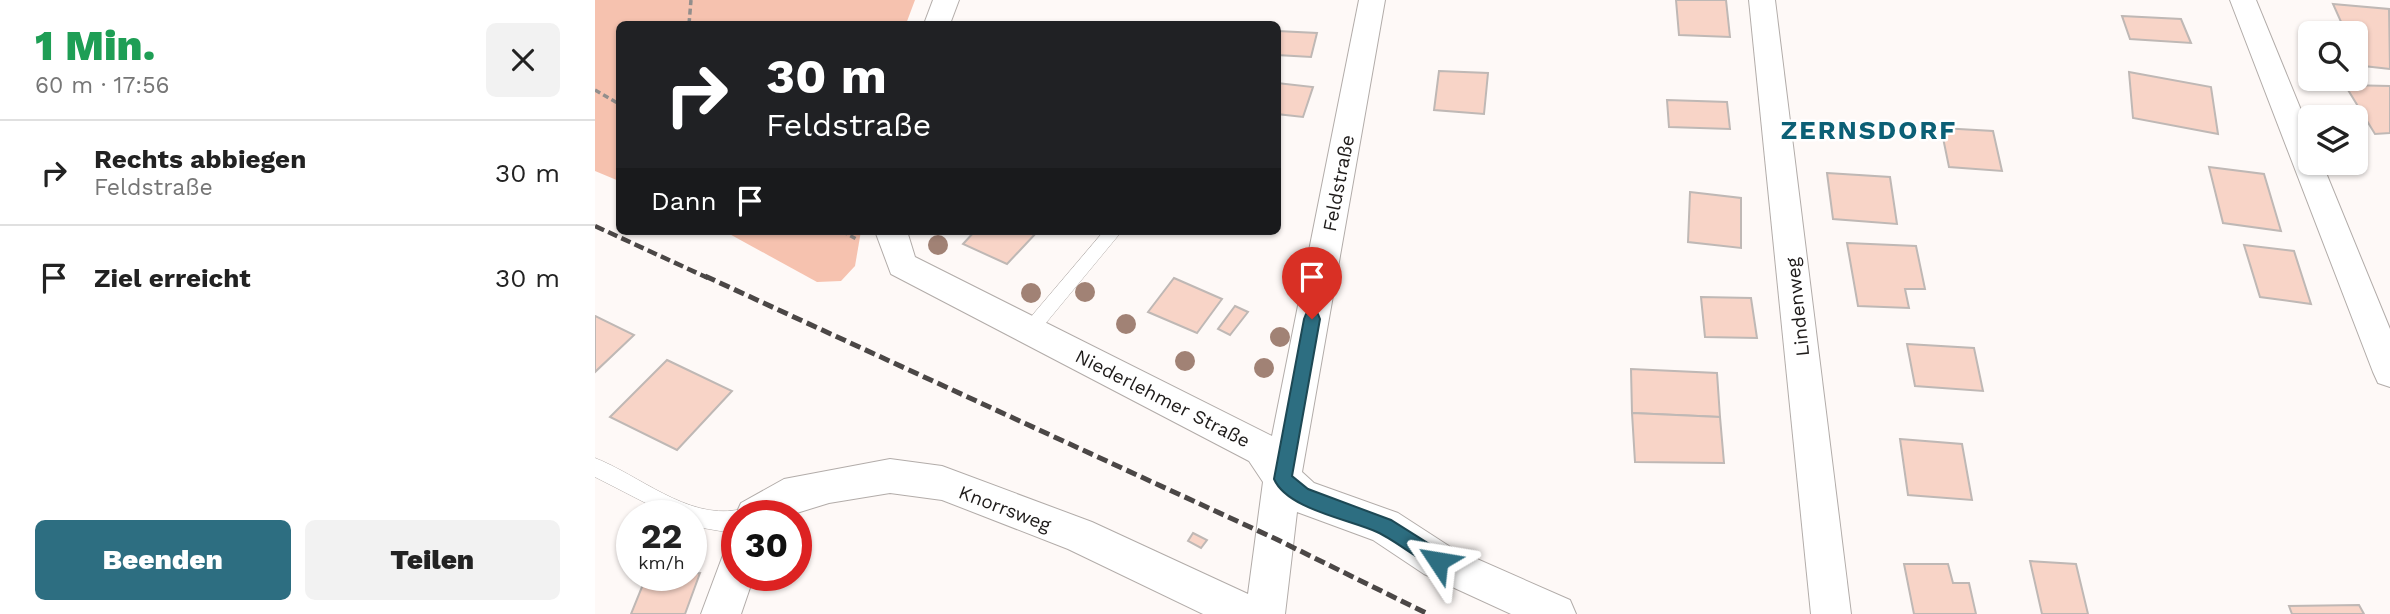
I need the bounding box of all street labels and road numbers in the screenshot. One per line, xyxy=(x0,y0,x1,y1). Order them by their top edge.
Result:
street label: Feldstraße xyxy=(1318,133,1359,233)
street label: Lindenweg xyxy=(1781,255,1814,358)
street label: Niederlehmer Straße xyxy=(1072,344,1254,453)
street label: Knorrsweg xyxy=(956,480,1055,537)

